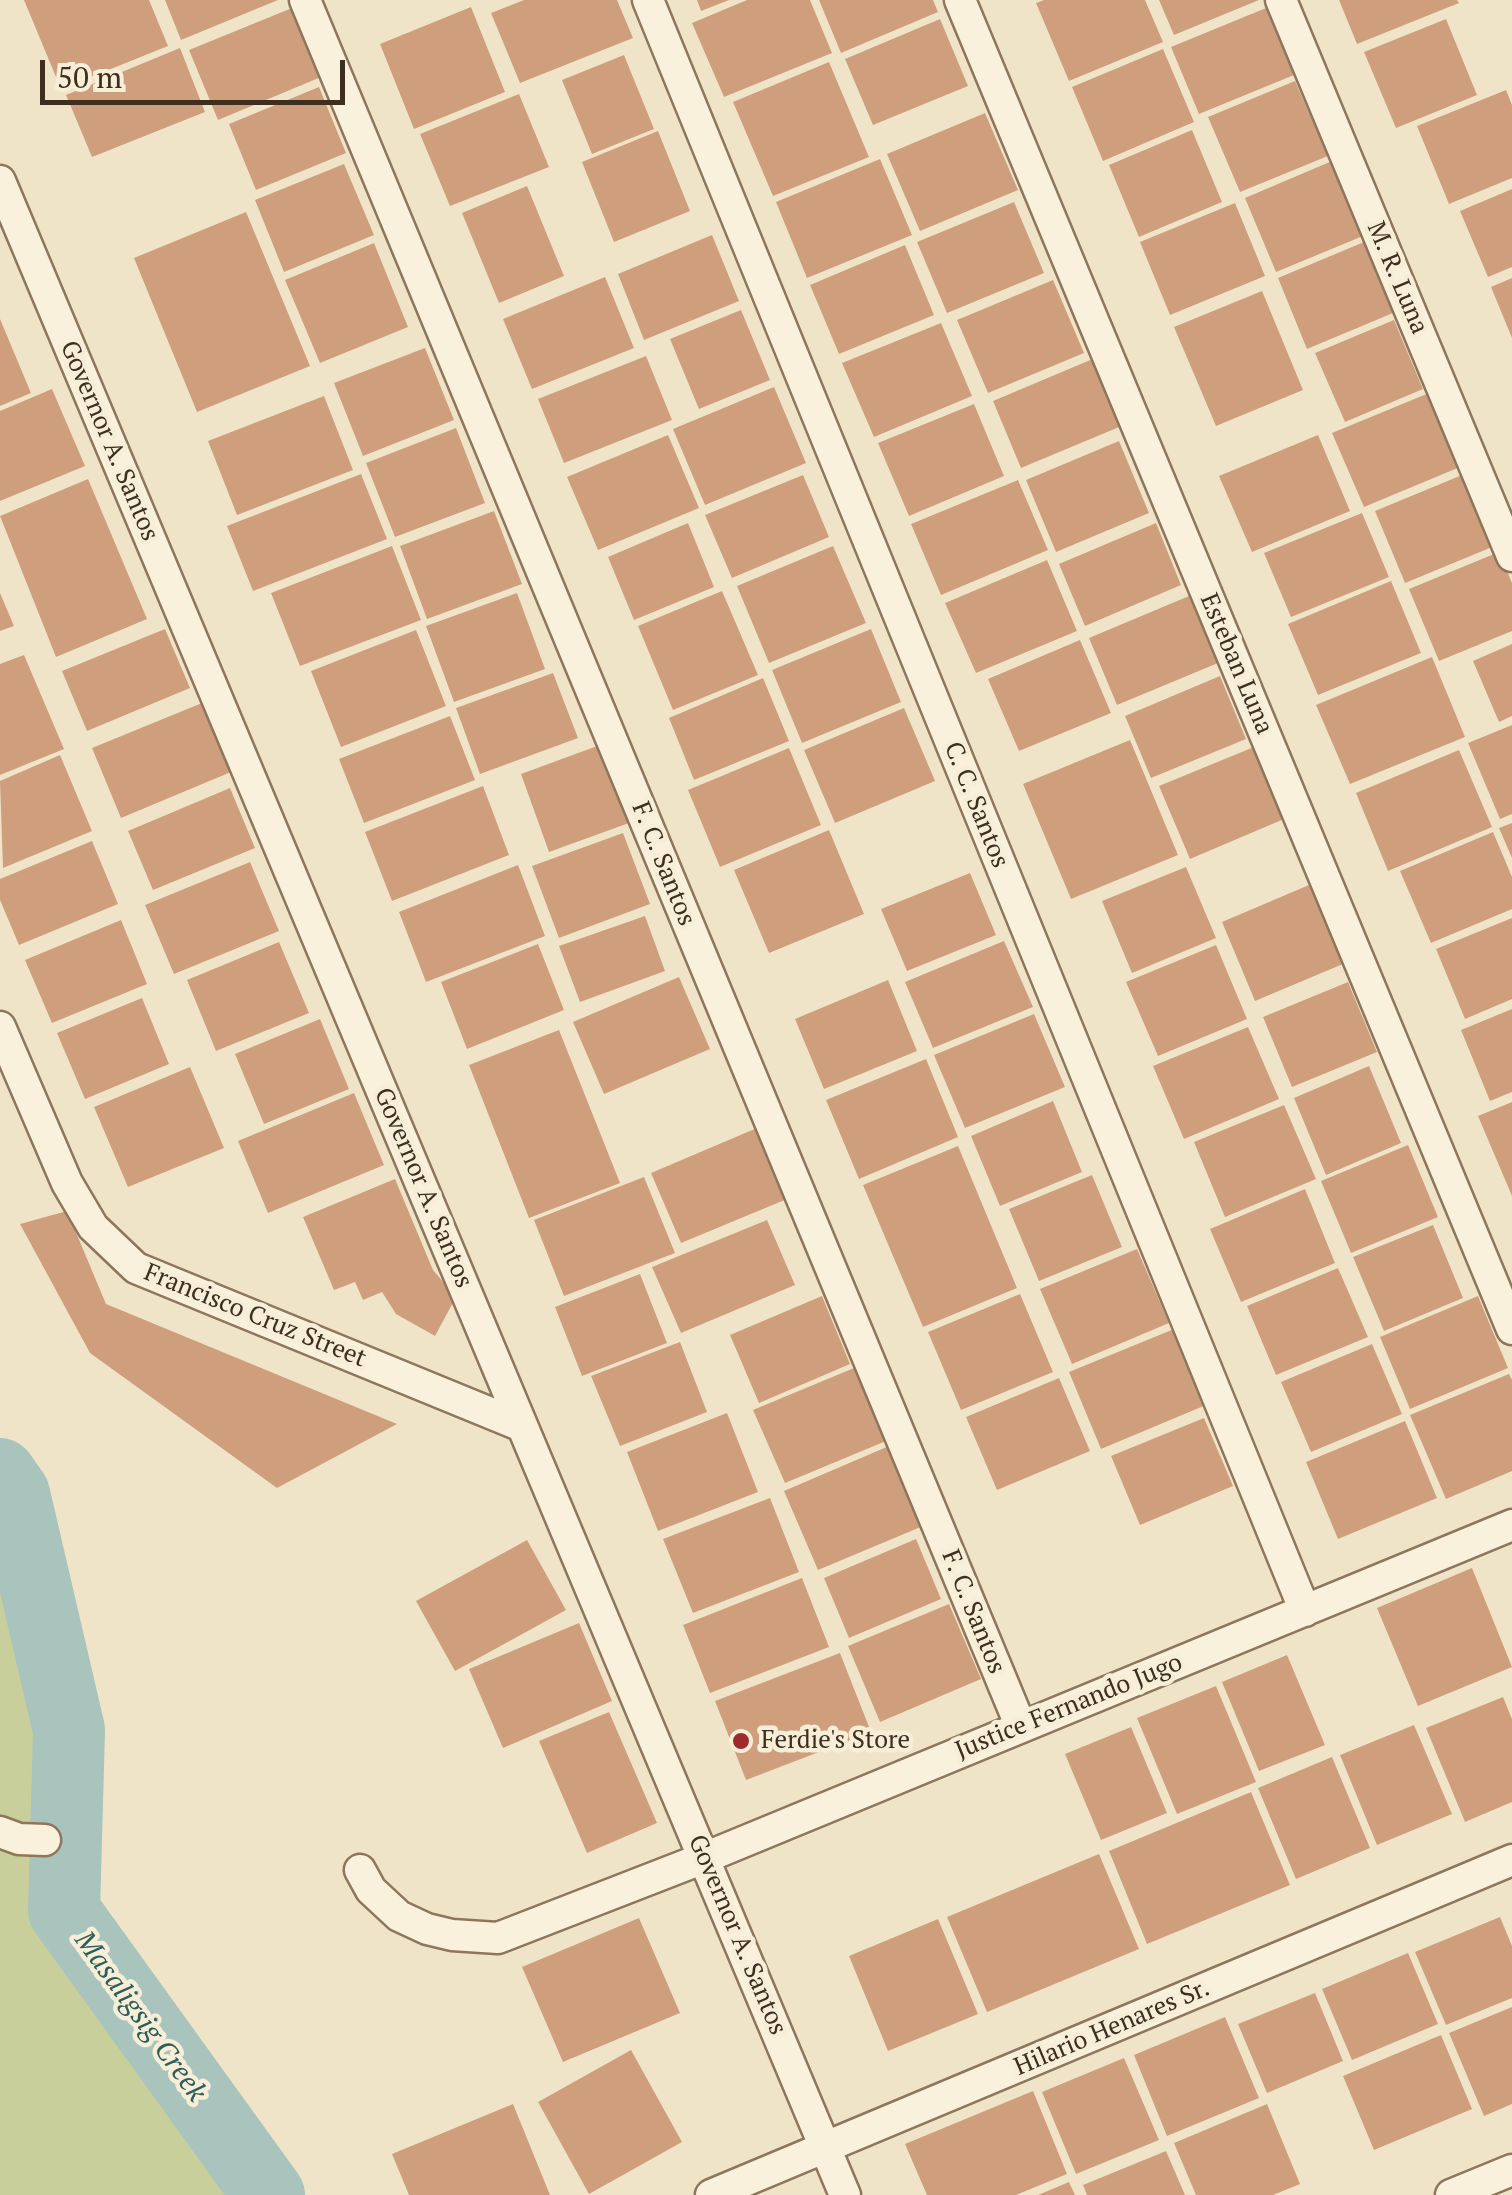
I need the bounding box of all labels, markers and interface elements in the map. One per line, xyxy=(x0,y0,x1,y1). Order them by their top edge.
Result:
scale bar xyxy=(45,40,350,102)
text: 50 m xyxy=(57,57,122,97)
street label: M. R. Luna xyxy=(1360,217,1434,339)
street label: Governor A. Santos xyxy=(53,337,165,545)
street label: Esteban Luna xyxy=(1193,589,1279,739)
street label: C. C. Santos xyxy=(937,738,1015,872)
street label: F. C. Santos xyxy=(625,798,701,930)
street label: Governor A. Santos xyxy=(367,1084,479,1292)
street label: Francisco Cruz Street xyxy=(140,1258,370,1374)
street label: F. C. Santos xyxy=(935,1546,1011,1678)
street label: Justice Fernando Jugo xyxy=(951,1648,1187,1766)
place label: Ferdie's Store xyxy=(761,1726,910,1756)
marker: Ferdie's Store xyxy=(730,1730,752,1752)
street label: Governor A. Santos xyxy=(681,1831,793,2039)
water label: Masaligsig Creek xyxy=(67,1925,213,2109)
street label: Hilario Henares Sr. xyxy=(1010,1973,1214,2083)

